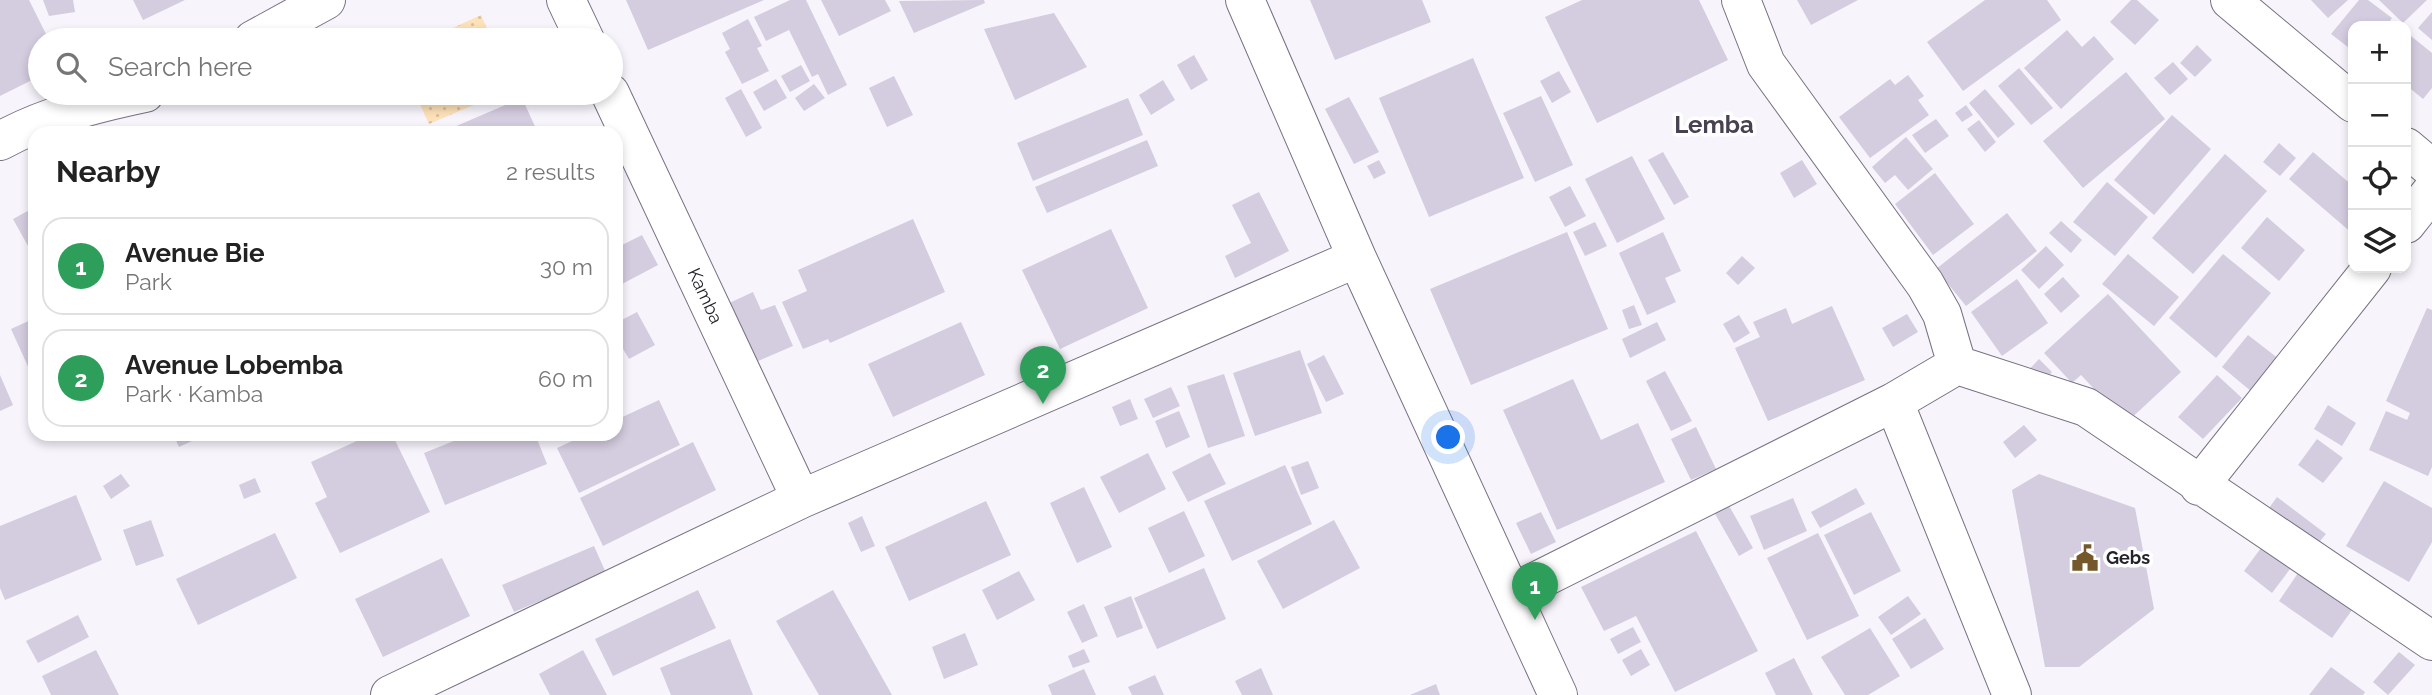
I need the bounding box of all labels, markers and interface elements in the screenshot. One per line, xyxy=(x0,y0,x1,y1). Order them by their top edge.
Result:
map controls xyxy=(2348,21,2411,273)
button: + xyxy=(2348,21,2411,84)
search box xyxy=(28,28,623,105)
icon: search xyxy=(52,48,90,86)
text: Search here xyxy=(108,52,252,82)
button: − xyxy=(2348,84,2411,147)
district label: Lemba xyxy=(1674,110,1754,139)
button: locate xyxy=(2348,147,2411,210)
text: Nearby xyxy=(56,154,160,189)
text: 2 results xyxy=(506,158,595,185)
button: layers xyxy=(2348,210,2411,273)
text: Avenue Bie xyxy=(125,238,265,268)
text: 1 xyxy=(75,253,87,280)
text: 30 m xyxy=(540,253,593,280)
street label: Kamba xyxy=(684,265,727,327)
text: Park xyxy=(125,268,172,295)
pin: 2 xyxy=(1020,346,1066,404)
text: Avenue Lobemba xyxy=(125,350,343,380)
text: 2 xyxy=(75,365,87,392)
text: 60 m xyxy=(538,365,593,392)
text: Park · Kamba xyxy=(125,380,263,407)
your location xyxy=(1431,420,1465,454)
public building icon: Gebs xyxy=(2070,543,2100,573)
place label: Gebs xyxy=(2106,547,2150,568)
pin: 1 xyxy=(1512,562,1558,620)

